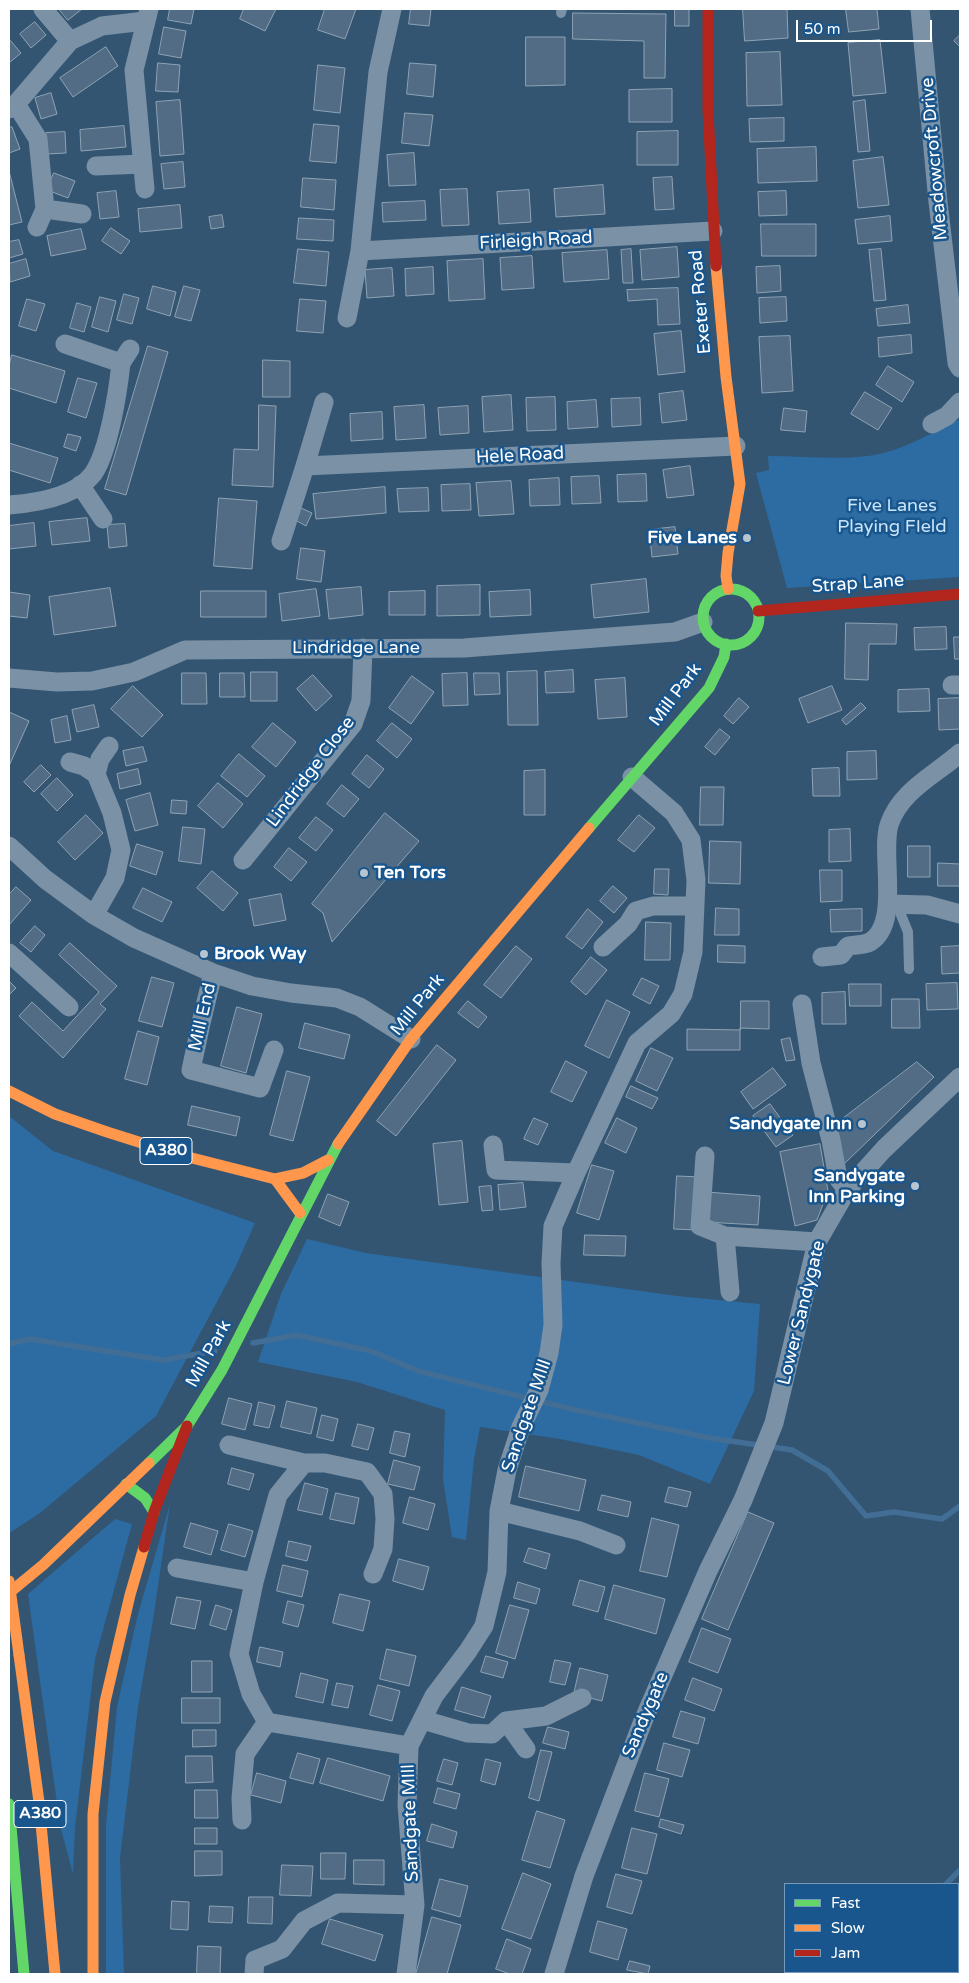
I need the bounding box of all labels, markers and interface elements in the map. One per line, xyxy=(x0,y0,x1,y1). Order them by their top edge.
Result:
scale bar xyxy=(799,10,935,42)
text: 50 m xyxy=(804,20,841,38)
street label: Meadowcroft Drive xyxy=(917,77,953,241)
street label: Firleigh Road xyxy=(479,227,593,255)
street label: Exeter Road xyxy=(686,249,716,355)
street label: Hele Road xyxy=(475,443,565,469)
park label: Five Lanes Playing FIeld xyxy=(837,495,947,538)
place label: Five Lanes xyxy=(647,527,737,549)
marker: Five Lanes xyxy=(741,532,753,544)
street label: Strap Lane xyxy=(811,570,905,598)
street label: Lindridge Lane xyxy=(292,637,420,659)
street label: Mill Park xyxy=(645,659,707,731)
street label: Lindridge Close xyxy=(262,712,360,832)
place label: Ten Tors xyxy=(374,862,446,884)
marker: Ten Tors xyxy=(358,867,370,879)
place label: Brook Way xyxy=(214,943,306,965)
marker: Brook Way xyxy=(198,948,210,960)
street label: Mill Park xyxy=(386,970,450,1040)
street label: Mill End xyxy=(185,981,221,1053)
place label: Sandygate Inn xyxy=(729,1113,852,1135)
marker: Sandygate Inn xyxy=(856,1118,868,1130)
road number: A380 xyxy=(140,1138,192,1164)
place label: Sandygate Inn Parking xyxy=(808,1165,905,1208)
marker: Sandygate Inn Parking xyxy=(909,1180,921,1192)
street label: Lower Sandygate xyxy=(774,1238,830,1388)
street label: Mill Park xyxy=(182,1316,236,1392)
street label: Sandgate MIll xyxy=(498,1357,556,1475)
street label: Sandygate xyxy=(618,1669,674,1761)
street label: Sandgate MIll xyxy=(398,1764,424,1882)
road number: A380 xyxy=(14,1800,66,1828)
legend xyxy=(784,1883,959,1973)
text: Fast xyxy=(831,1894,860,1912)
text: Slow xyxy=(831,1919,865,1937)
text: Jam xyxy=(831,1944,860,1962)

